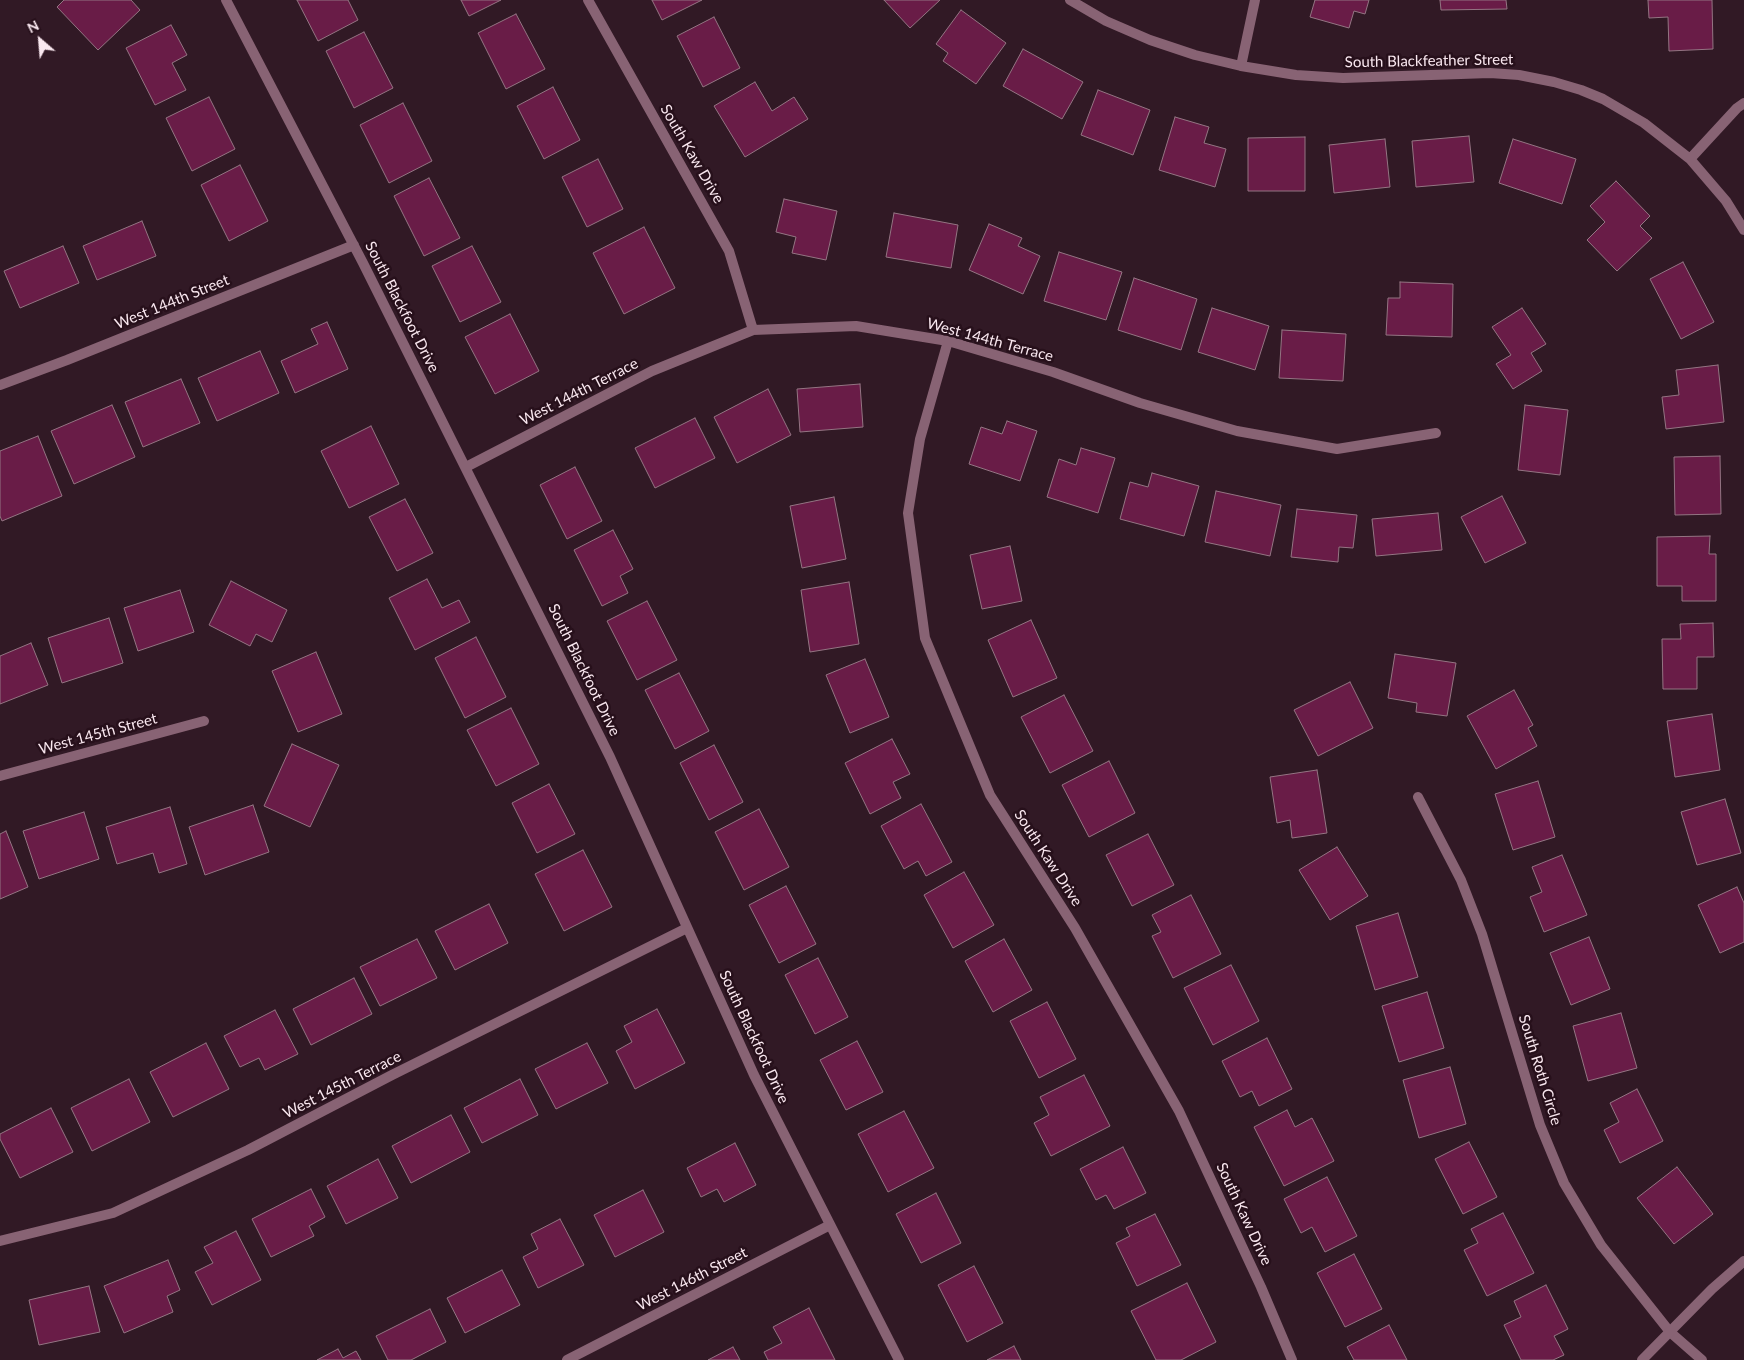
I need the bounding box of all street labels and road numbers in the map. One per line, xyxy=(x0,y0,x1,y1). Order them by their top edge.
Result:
street label: South Blackfeather Street xyxy=(1345,51,1513,71)
street label: South Kaw Drive xyxy=(656,101,728,207)
street label: South Blackfoot Drive xyxy=(361,238,443,376)
street label: West 144th Street xyxy=(112,271,232,333)
street label: West 144th Terrace xyxy=(925,314,1055,366)
street label: West 144th Terrace xyxy=(517,354,641,430)
street label: South Blackfoot Drive xyxy=(544,601,624,739)
street label: West 145th Street xyxy=(37,710,159,758)
street label: South Kaw Drive xyxy=(1010,806,1086,910)
street label: South Blackfoot Drive xyxy=(715,968,793,1106)
street label: South Roth Circle xyxy=(1515,1012,1565,1128)
street label: West 145th Terrace xyxy=(280,1047,404,1123)
street label: South Kaw Drive xyxy=(1212,1160,1276,1268)
street label: West 146th Street xyxy=(634,1243,750,1315)

